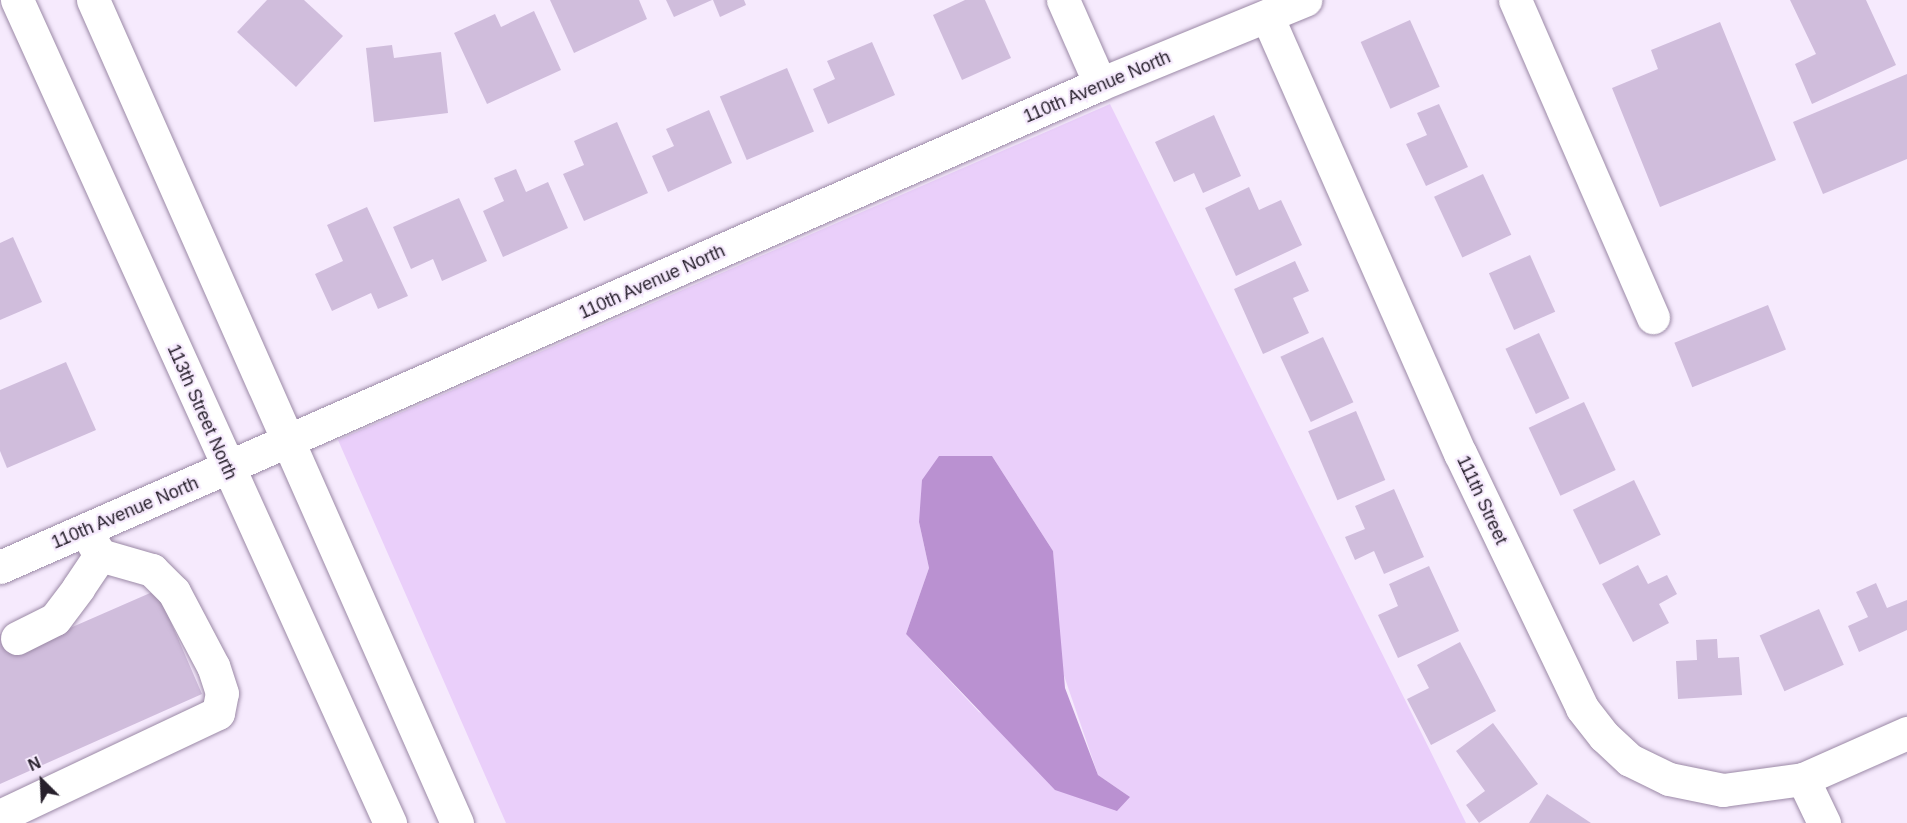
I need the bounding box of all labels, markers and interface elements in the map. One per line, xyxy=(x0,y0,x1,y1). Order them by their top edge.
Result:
street label: 110th Avenue North xyxy=(1020,46,1174,128)
street label: 110th Avenue North xyxy=(575,240,729,324)
street label: 113th Street North xyxy=(162,341,242,483)
street label: 111th Street xyxy=(1452,452,1512,548)
street label: 110th Avenue North xyxy=(48,472,202,554)
north arrow xyxy=(12,751,72,811)
text: N xyxy=(26,754,43,774)

